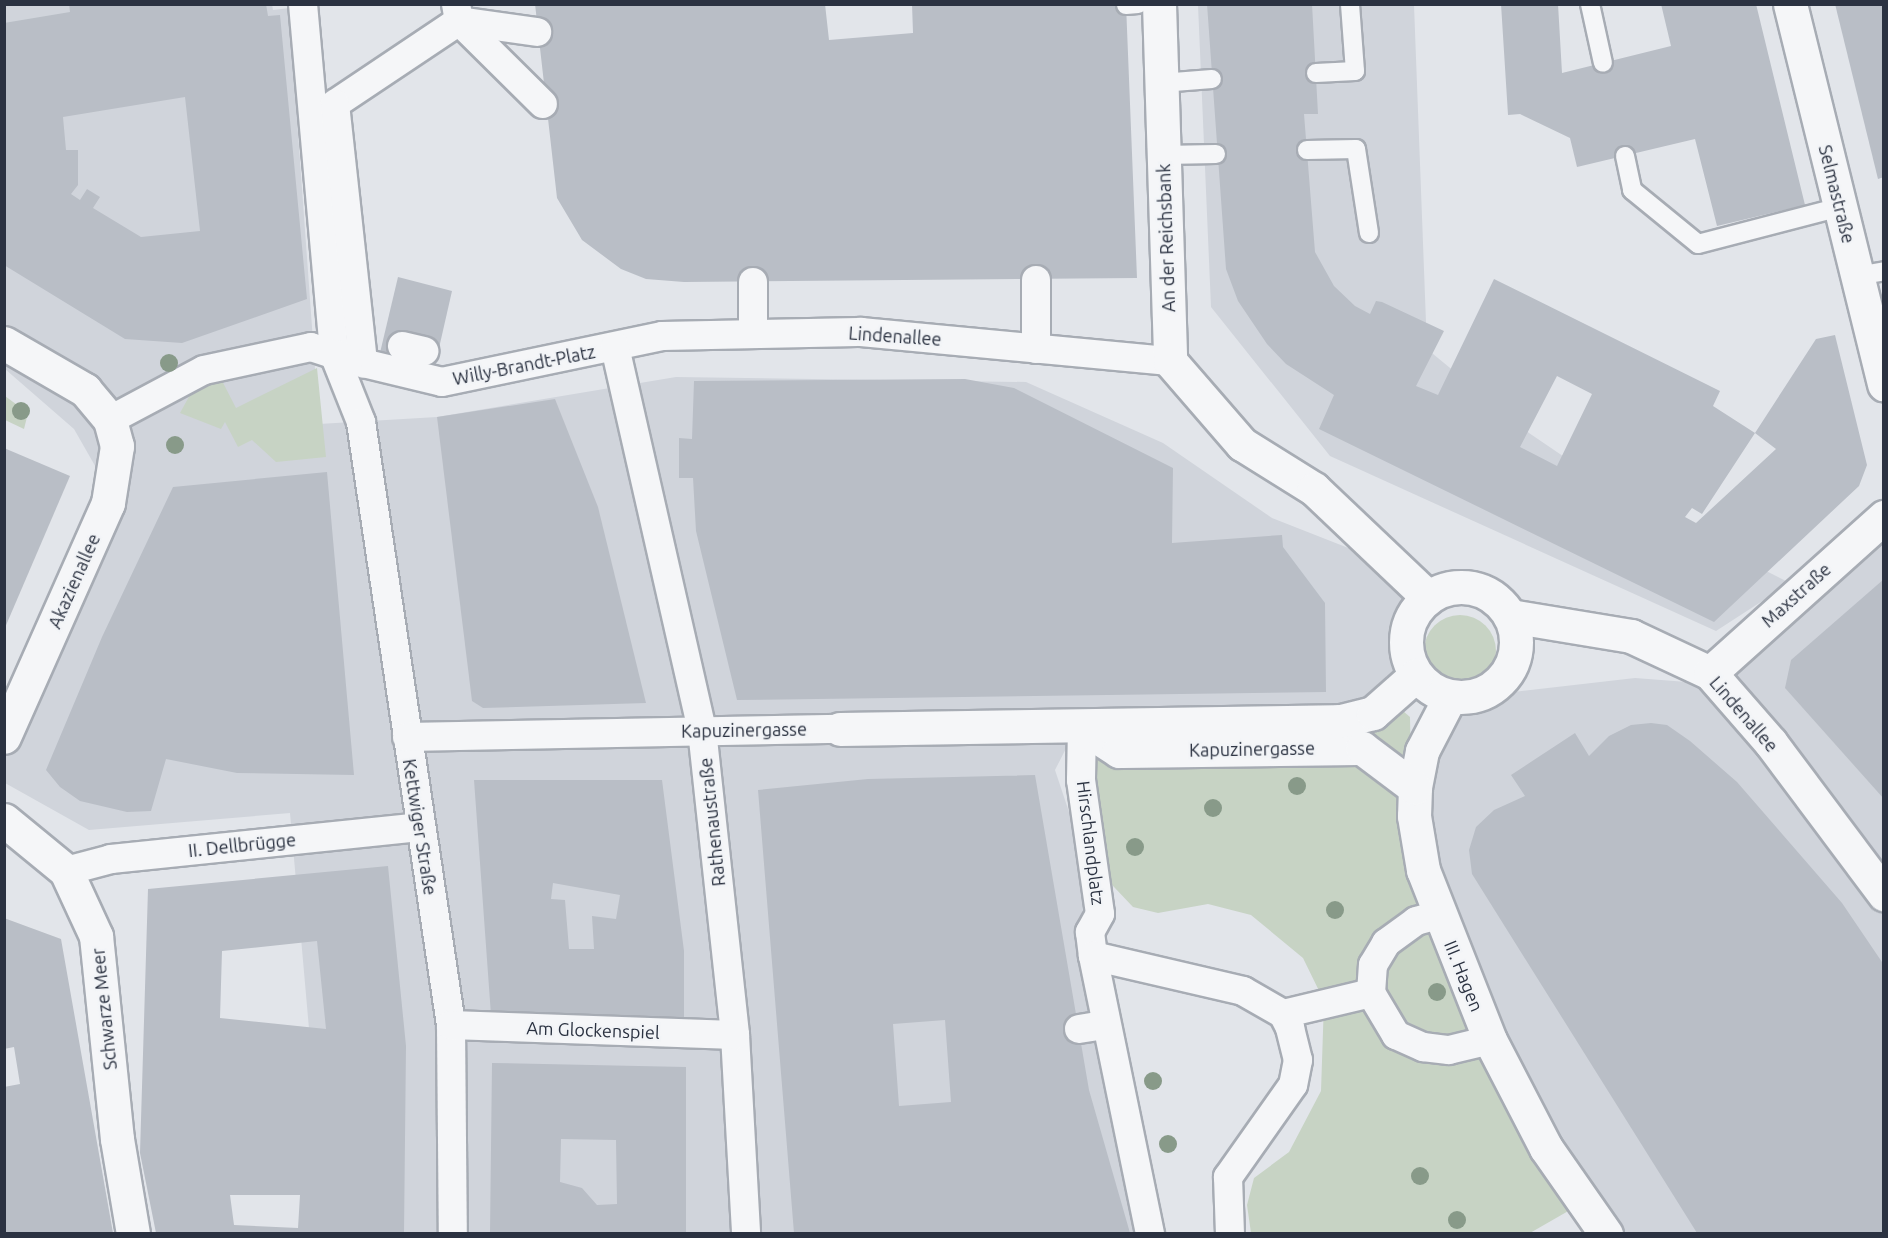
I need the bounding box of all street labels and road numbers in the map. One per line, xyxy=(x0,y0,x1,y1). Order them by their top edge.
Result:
street label: Selmastraße xyxy=(1814,143,1860,245)
street label: An der Reichsbank xyxy=(1153,163,1179,313)
street label: Lindenallee xyxy=(848,322,942,350)
street label: Willy-Brandt-Platz xyxy=(451,341,597,389)
street label: Akazienallee xyxy=(44,530,104,632)
street label: Maxstraße xyxy=(1757,558,1835,632)
street label: Lindenallee xyxy=(1705,672,1783,756)
street label: Kapuzinergasse xyxy=(681,718,807,742)
street label: Kapuzinergasse xyxy=(1189,737,1315,761)
street label: Kettwiger Straße xyxy=(399,757,441,897)
street label: Rathenaustraße xyxy=(695,757,729,887)
street label: Hirschlandplatz xyxy=(1073,780,1109,906)
street label: II. Dellbrügge xyxy=(187,829,297,861)
street label: III. Hagen xyxy=(1440,937,1488,1015)
street label: Schwarze Meer xyxy=(87,947,121,1071)
street label: Am Glockenspiel xyxy=(526,1017,660,1043)

